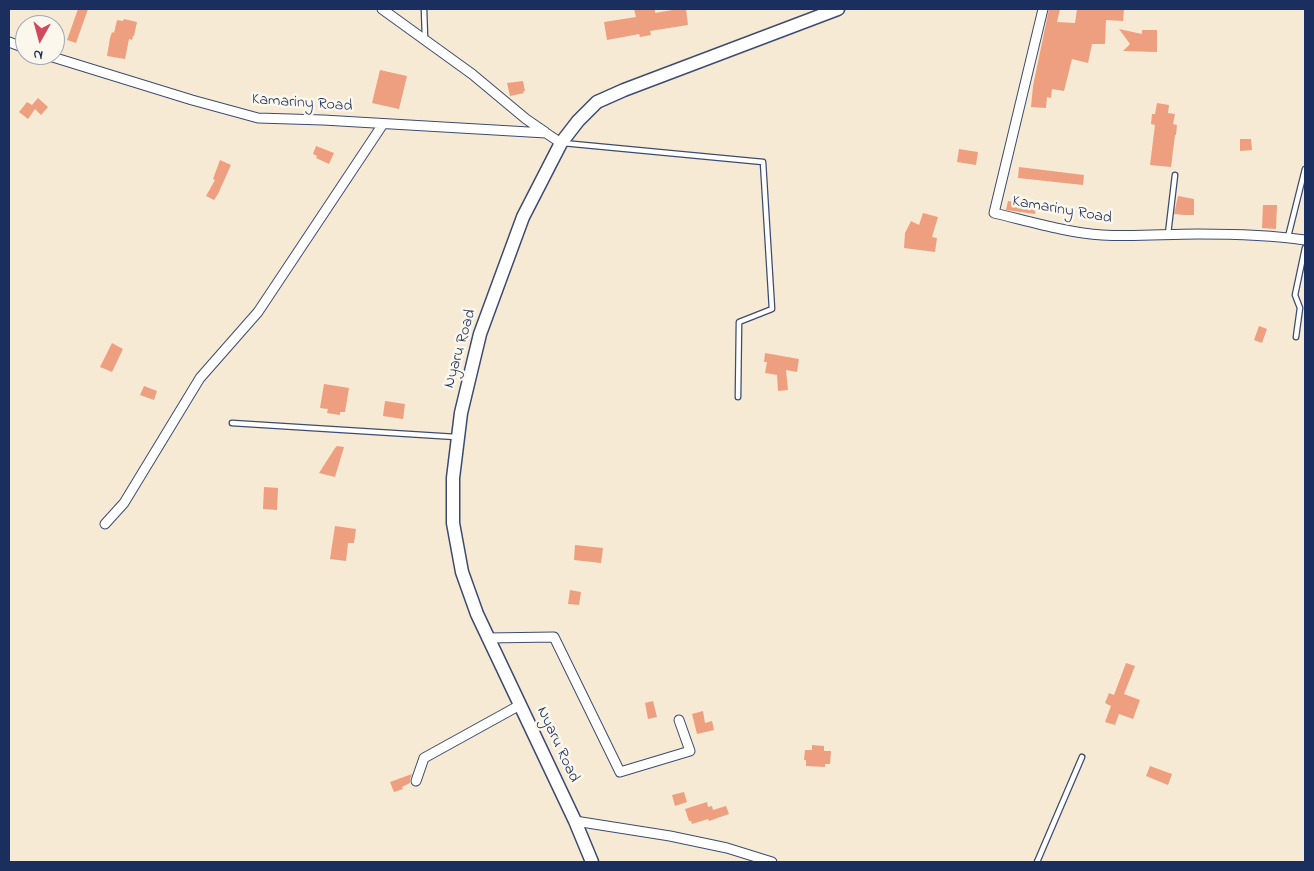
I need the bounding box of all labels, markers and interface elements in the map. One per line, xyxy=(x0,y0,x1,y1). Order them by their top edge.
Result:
north arrow xyxy=(15,15,65,65)
text: N xyxy=(32,43,44,65)
street label: Kamariny Road xyxy=(251,91,353,117)
street label: Kamariny Road xyxy=(1011,193,1113,229)
street label: Nyaru Road xyxy=(441,307,481,391)
street label: Nyaru Road xyxy=(531,704,583,786)

